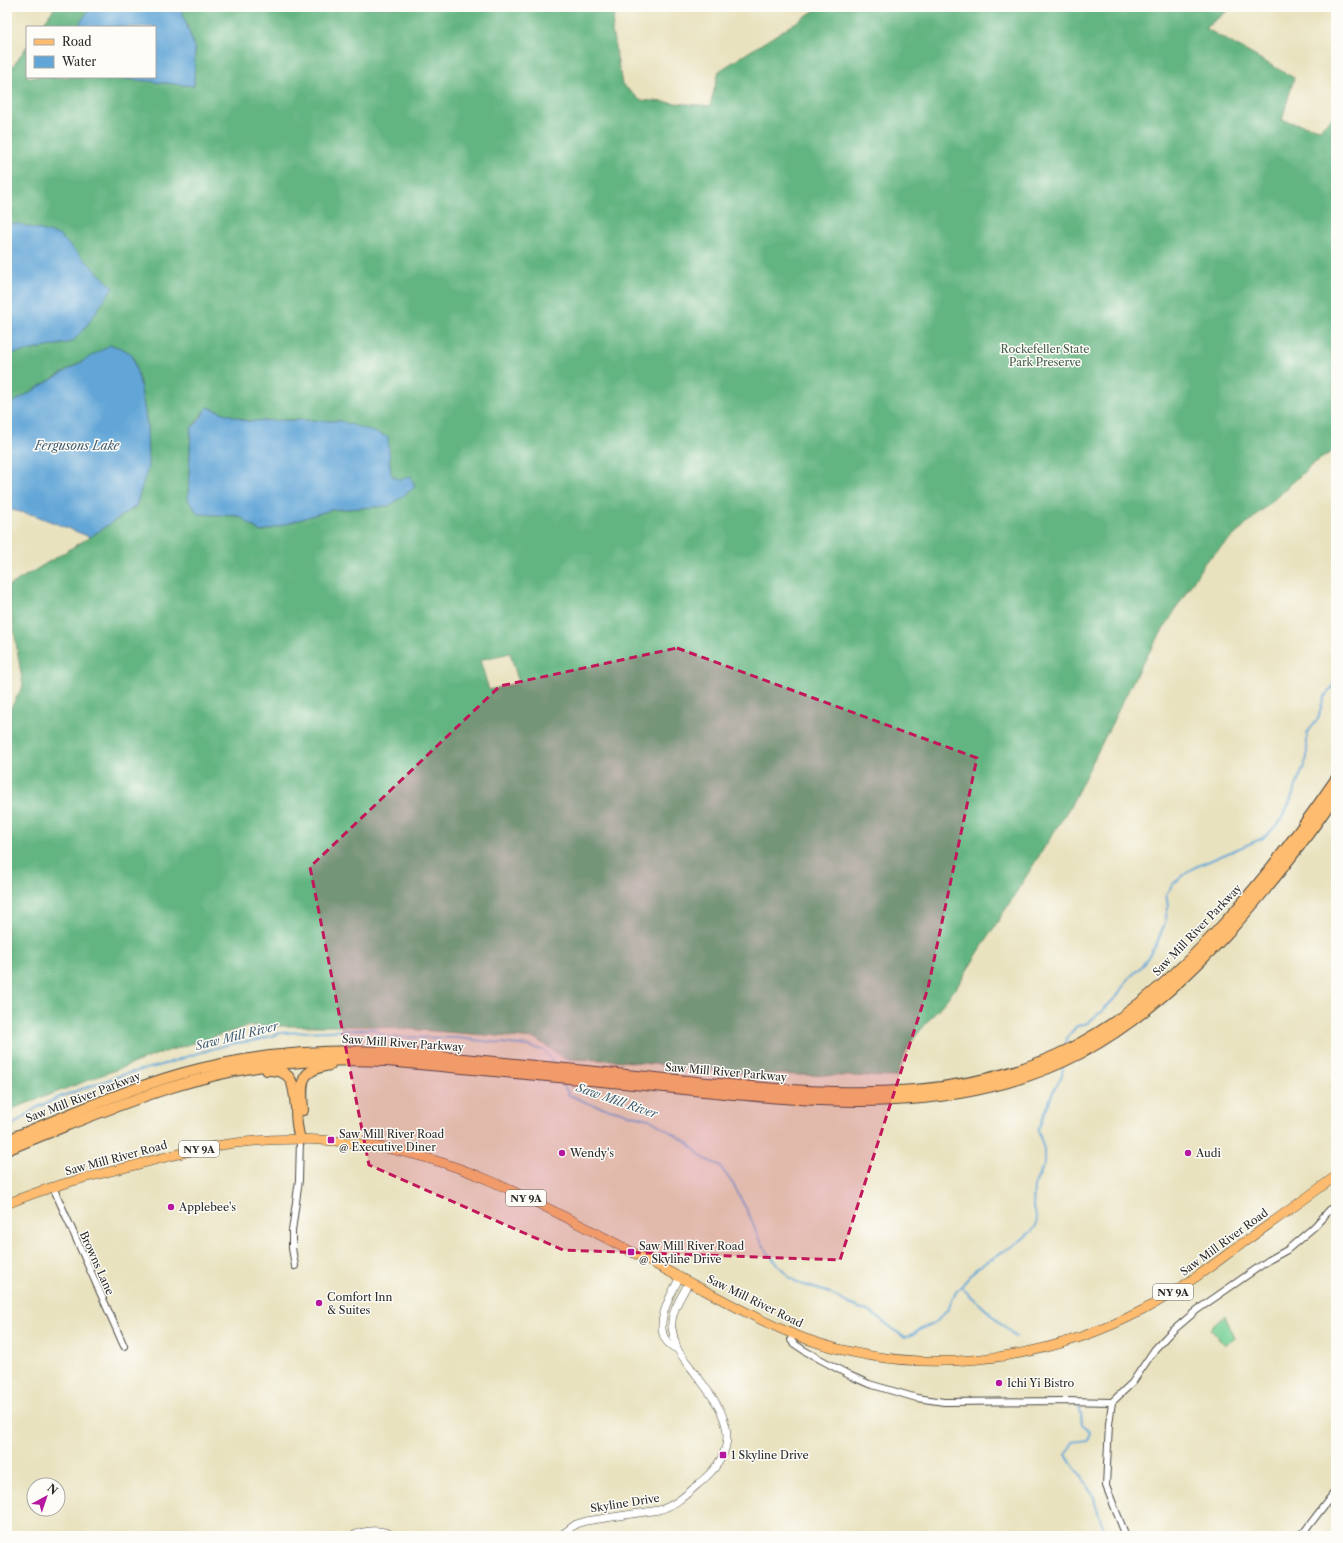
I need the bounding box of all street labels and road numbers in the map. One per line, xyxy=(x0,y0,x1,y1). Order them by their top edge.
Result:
street label: Saw Mill River Parkway xyxy=(1150,881,1245,979)
street label: Saw Mill River Parkway xyxy=(342,1032,465,1054)
street label: Saw Mill River Parkway xyxy=(665,1060,788,1084)
street label: Saw Mill River Parkway xyxy=(23,1068,143,1125)
street label: Saw Mill River Road xyxy=(63,1138,169,1178)
road number: NY 9A xyxy=(179,1141,219,1157)
road number: NY 9A xyxy=(506,1190,546,1206)
street label: Saw Mill River Road xyxy=(1177,1205,1271,1279)
street label: Browns Lane xyxy=(77,1229,117,1297)
street label: Saw Mill River Road xyxy=(705,1272,806,1330)
road number: NY 9A xyxy=(1153,1284,1193,1300)
street label: Skyline Drive xyxy=(589,1491,661,1515)

